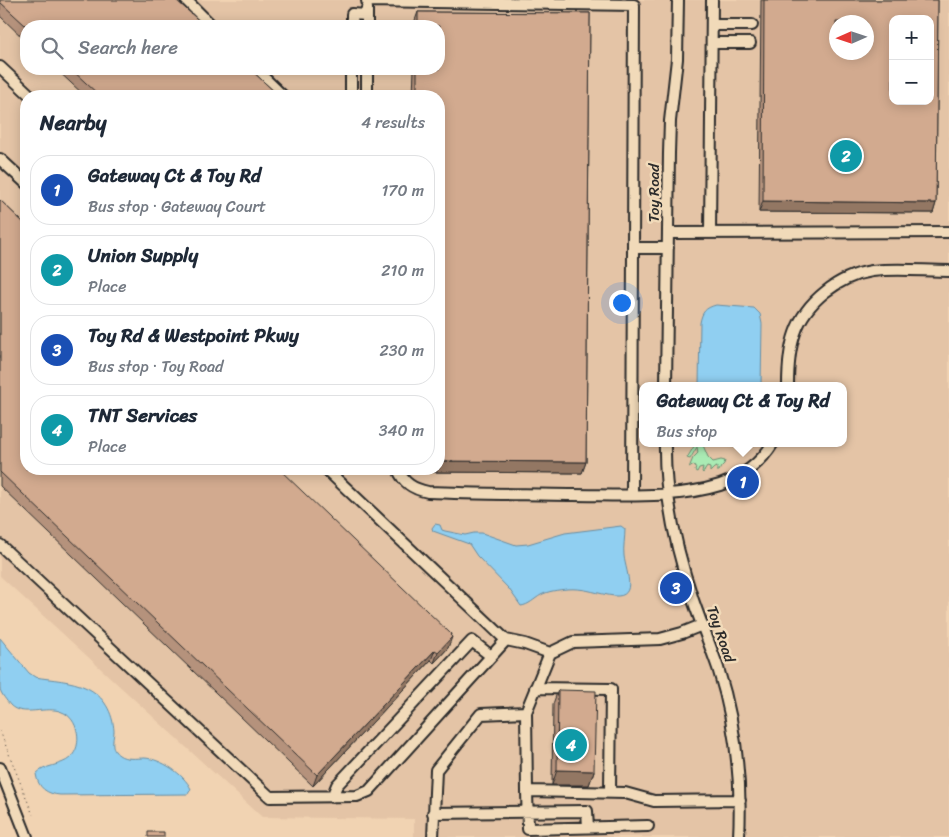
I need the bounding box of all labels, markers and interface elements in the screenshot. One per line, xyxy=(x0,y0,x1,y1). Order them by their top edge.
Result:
north arrow xyxy=(829,15,874,60)
map controls xyxy=(889,15,934,105)
button: + xyxy=(889,15,934,60)
search box xyxy=(20,20,445,75)
text: Search here xyxy=(78,31,178,64)
icon: search xyxy=(38,34,66,62)
button: − xyxy=(889,60,934,105)
text: Nearby xyxy=(40,104,106,142)
text: 4 results xyxy=(361,108,425,137)
pin: 2 xyxy=(830,137,862,175)
text: Gateway Ct & Toy Rd xyxy=(88,159,261,192)
street label: Toy Road xyxy=(641,163,667,222)
text: 1 xyxy=(54,176,60,205)
text: 170 m xyxy=(381,176,424,205)
text: Bus stop · Gateway Court xyxy=(88,192,266,221)
text: Union Supply xyxy=(88,239,198,272)
text: 2 xyxy=(52,256,62,285)
text: 210 m xyxy=(381,256,424,285)
text: Place xyxy=(88,272,127,301)
your location xyxy=(609,290,635,316)
text: Toy Rd & Westpoint Pkwy xyxy=(88,319,299,352)
text: 3 xyxy=(53,336,61,365)
text: 230 m xyxy=(379,336,424,365)
text: Bus stop · Toy Road xyxy=(88,352,224,381)
popup xyxy=(639,382,847,447)
text: Gateway Ct & Toy Rd xyxy=(656,384,830,417)
text: TNT Services xyxy=(88,399,197,432)
text: 4 xyxy=(52,416,62,445)
text: 340 m xyxy=(379,416,424,445)
text: Bus stop xyxy=(656,417,717,446)
text: Place xyxy=(88,432,127,461)
pin: 1 xyxy=(727,463,759,501)
pin: 3 xyxy=(660,569,692,607)
street label: Toy Road xyxy=(699,602,743,667)
pin: 4 xyxy=(555,726,587,764)

